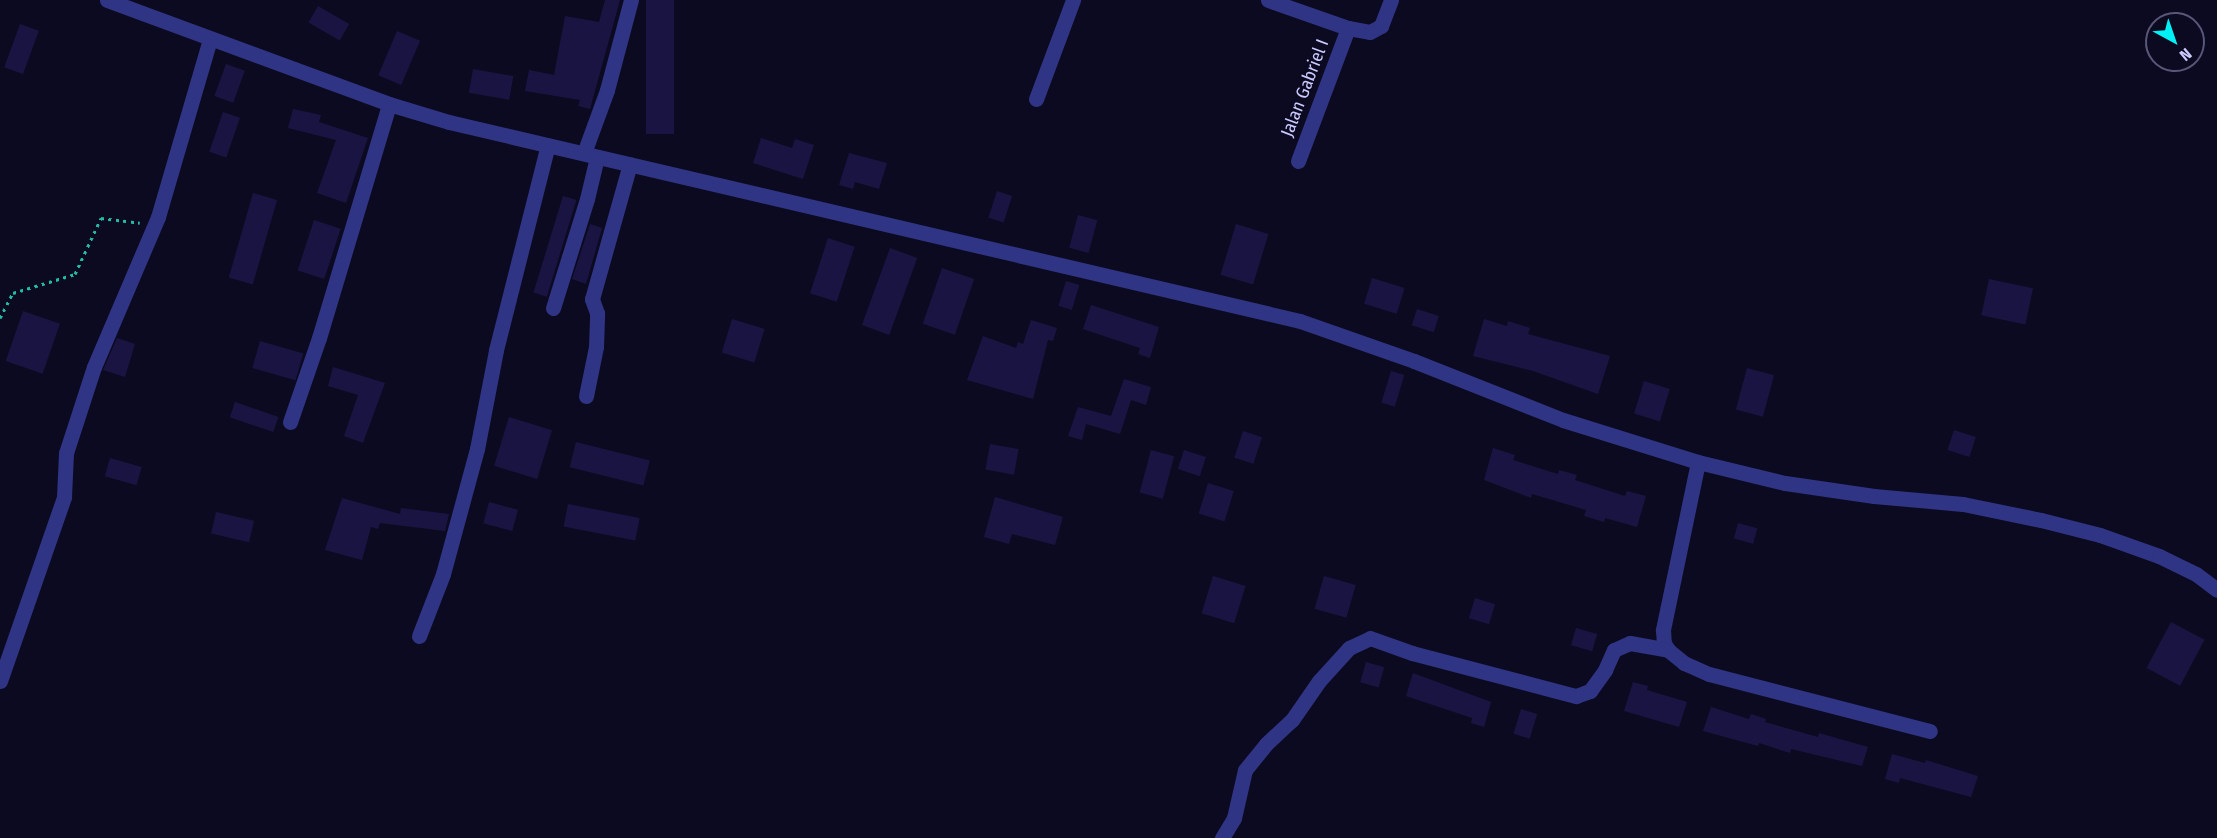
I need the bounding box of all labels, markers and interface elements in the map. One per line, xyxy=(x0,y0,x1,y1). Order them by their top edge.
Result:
north arrow xyxy=(2145,12,2205,72)
street label: Jalan Gabriel I xyxy=(1276,36,1334,140)
text: N xyxy=(2176,44,2195,65)

